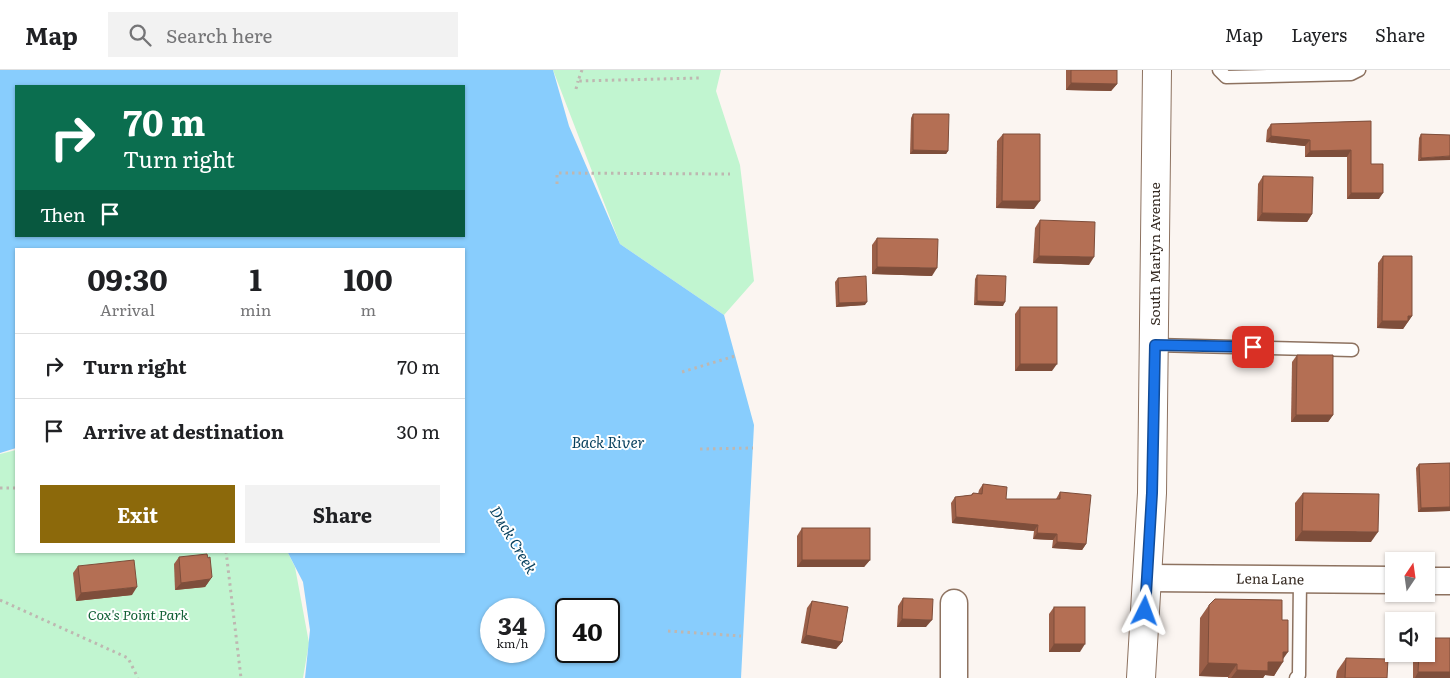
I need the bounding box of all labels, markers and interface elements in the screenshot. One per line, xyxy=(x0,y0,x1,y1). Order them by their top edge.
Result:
search box xyxy=(108,12,458,57)
text: Map xyxy=(25,17,78,52)
icon: search xyxy=(126,21,154,49)
text: Search here xyxy=(166,21,272,49)
text: Map xyxy=(1225,21,1263,48)
text: Layers xyxy=(1291,21,1347,48)
text: Share xyxy=(1375,21,1425,48)
text: 70 m xyxy=(123,95,205,147)
icon: right xyxy=(40,105,105,170)
text: Turn right xyxy=(123,142,235,175)
street label: South Marlyn Avenue xyxy=(1144,182,1164,326)
text: Then xyxy=(40,200,86,228)
icon: arrive xyxy=(96,200,124,228)
text: 09:30 xyxy=(87,256,168,300)
text: 1 xyxy=(249,256,262,300)
text: 100 xyxy=(343,256,393,300)
text: Arrival xyxy=(100,297,155,321)
text: min xyxy=(240,297,271,321)
text: m xyxy=(360,297,376,321)
pin xyxy=(1232,326,1274,368)
icon: arrive xyxy=(1239,333,1267,361)
icon: right xyxy=(40,352,68,380)
text: Turn right xyxy=(83,352,187,380)
text: 70 m xyxy=(397,352,440,380)
icon: arrive xyxy=(40,417,68,445)
text: Arrive at destination xyxy=(83,417,284,445)
text: 30 m xyxy=(396,417,440,445)
water label: Back River xyxy=(571,430,645,453)
button: Exit xyxy=(40,485,235,543)
button: Share xyxy=(245,485,440,543)
water label: Duck Creek xyxy=(485,501,544,578)
north arrow xyxy=(1385,552,1435,602)
map controls xyxy=(1385,552,1435,662)
street label: Lena Lane xyxy=(1236,567,1304,589)
position arrow xyxy=(1118,584,1170,636)
speed limit sign: 40 xyxy=(555,598,620,663)
park label: Cox's Point Park xyxy=(88,604,189,624)
text: 34 xyxy=(498,606,527,643)
button: sound xyxy=(1385,612,1435,662)
text: km/h xyxy=(497,634,528,652)

